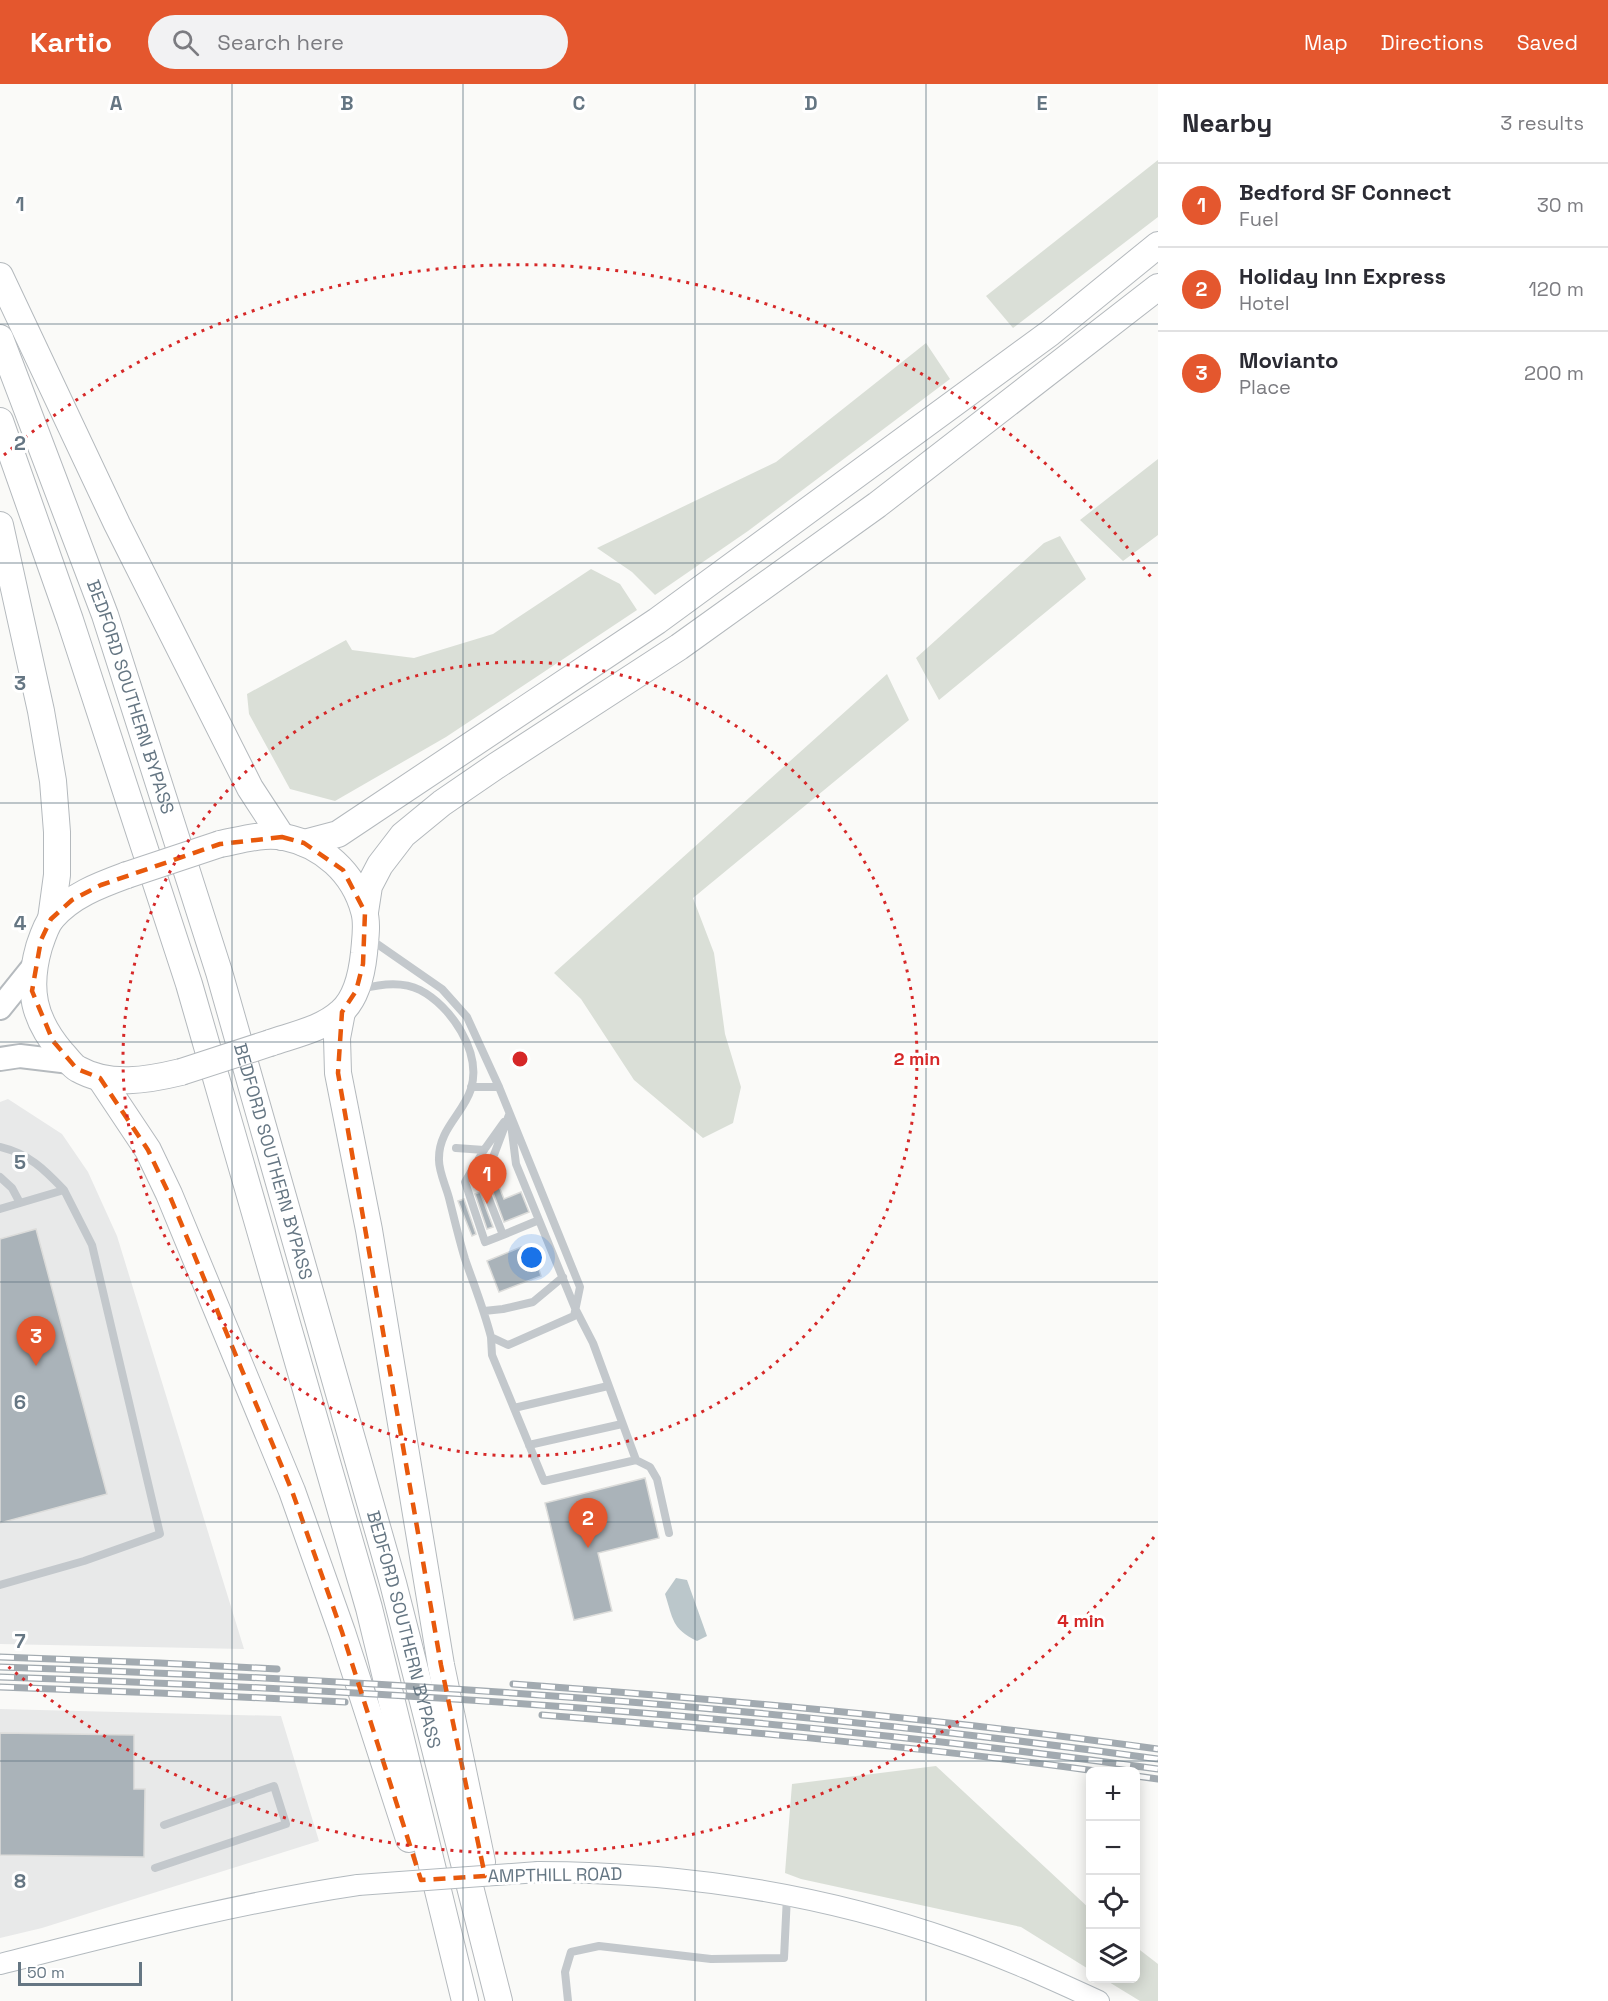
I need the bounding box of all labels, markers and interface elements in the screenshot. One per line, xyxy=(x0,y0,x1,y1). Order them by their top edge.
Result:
search box xyxy=(148,15,568,69)
text: Kartio xyxy=(30,24,112,60)
icon: search xyxy=(169,26,202,59)
text: Search here xyxy=(217,28,344,56)
text: Map xyxy=(1304,29,1348,56)
text: Directions xyxy=(1381,29,1484,56)
text: Saved xyxy=(1517,29,1578,56)
text: A xyxy=(110,90,123,116)
text: B xyxy=(340,90,354,116)
text: C xyxy=(573,90,586,116)
text: D xyxy=(804,90,818,116)
text: E xyxy=(1036,90,1048,116)
text: Nearby xyxy=(1182,106,1272,140)
text: 3 results xyxy=(1500,110,1584,136)
text: Bedford SF Connect xyxy=(1239,178,1452,206)
text: 1 xyxy=(15,191,25,217)
text: 1 xyxy=(1197,192,1206,218)
text: 30 m xyxy=(1537,192,1584,218)
text: Fuel xyxy=(1239,206,1279,232)
text: Holiday Inn Express xyxy=(1239,262,1446,290)
text: 2 xyxy=(1196,276,1207,302)
text: 120 m xyxy=(1528,276,1584,302)
text: Hotel xyxy=(1239,290,1290,316)
text: Movianto xyxy=(1239,346,1339,374)
text: 3 xyxy=(1195,360,1208,386)
text: 200 m xyxy=(1524,360,1584,386)
text: Place xyxy=(1239,374,1291,400)
text: 2 xyxy=(14,430,26,456)
street label: BEDFORD SOUTHERN BYPASS xyxy=(82,576,180,817)
text: 3 xyxy=(14,670,26,696)
text: 4 xyxy=(14,910,27,936)
street label: BEDFORD SOUTHERN BYPASS xyxy=(229,1040,318,1282)
text: 2 min xyxy=(894,1047,940,1070)
centre of rings xyxy=(510,1049,530,1069)
text: 5 xyxy=(14,1149,26,1175)
pin: 1 xyxy=(468,1154,506,1204)
your location xyxy=(517,1243,546,1272)
pin: 3 xyxy=(16,1316,56,1366)
text: 6 xyxy=(14,1389,26,1415)
pin: 2 xyxy=(568,1498,608,1548)
street label: BEDFORD SOUTHERN BYPASS xyxy=(362,1508,446,1751)
text: 4 min xyxy=(1057,1609,1105,1632)
text: 7 xyxy=(14,1628,26,1654)
map controls xyxy=(1086,1767,1140,1983)
button: + xyxy=(1086,1767,1140,1821)
button: − xyxy=(1086,1821,1140,1875)
street label: AMPTHILL ROAD xyxy=(487,1862,623,1887)
text: 8 xyxy=(14,1868,26,1894)
button: locate xyxy=(1086,1875,1140,1929)
button: layers xyxy=(1086,1929,1140,1983)
scale bar xyxy=(18,1959,142,1986)
text: 50 m xyxy=(27,1962,65,1983)

